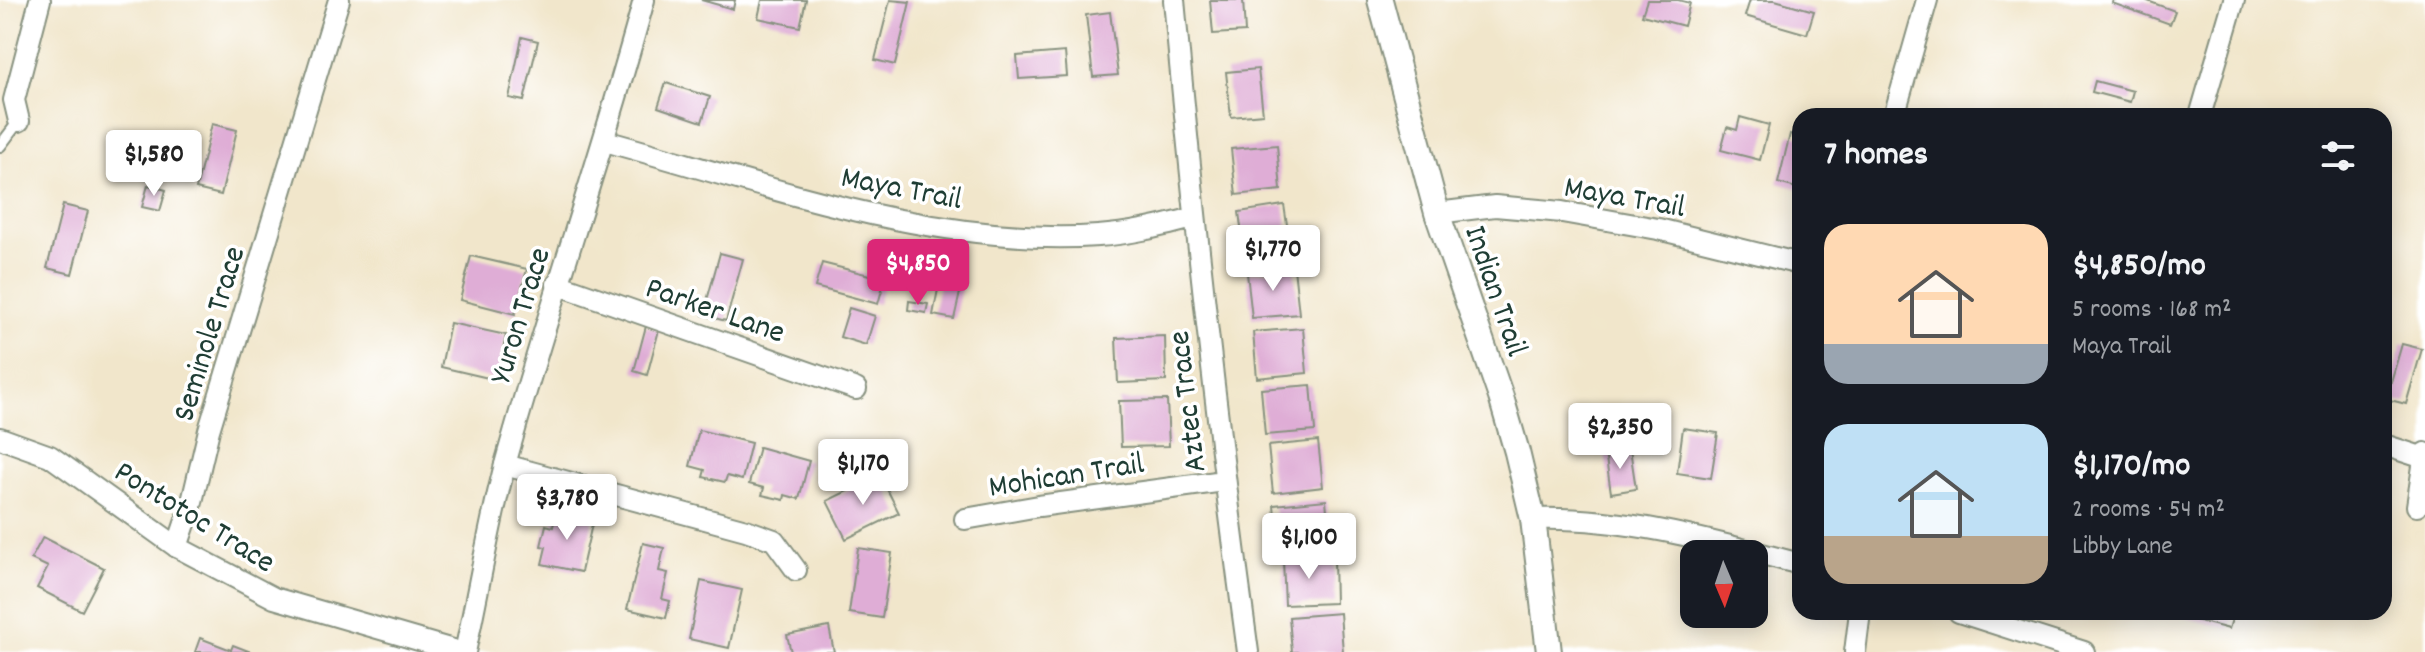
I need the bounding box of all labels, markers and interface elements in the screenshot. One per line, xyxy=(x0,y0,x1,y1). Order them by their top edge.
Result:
pin: $1,580 xyxy=(89,130,219,198)
text: 7 homes xyxy=(1824,132,1928,181)
icon: filters xyxy=(2316,134,2360,178)
text: $1,580 xyxy=(124,137,184,174)
street label: Maya Trail xyxy=(837,157,966,225)
street label: Maya Trail xyxy=(1560,167,1689,233)
street label: Indian Trail xyxy=(1449,220,1537,364)
pin: $1,770 xyxy=(1208,225,1338,293)
text: $1,770 xyxy=(1244,232,1302,269)
pin: $4,850 xyxy=(853,239,983,307)
street label: Seminole Trace xyxy=(163,241,260,428)
street label: Yuron Trace xyxy=(480,243,565,390)
text: $4,850/mo xyxy=(2072,243,2206,292)
text: $4,850 xyxy=(885,246,951,283)
icon: home xyxy=(1888,256,1984,352)
street label: Parker Lane xyxy=(638,267,790,358)
text: 5 rooms · 168 m² xyxy=(2072,292,2232,329)
street label: Aztec Trace xyxy=(1158,328,1221,475)
text: Maya Trail xyxy=(2072,329,2171,366)
pin: $2,350 xyxy=(1555,403,1685,471)
text: $2,350 xyxy=(1586,410,1654,447)
pin: $1,170 xyxy=(798,439,928,507)
street label: Mohican Trail xyxy=(986,443,1148,513)
text: $1,170/mo xyxy=(2072,443,2190,492)
text: $1,170 xyxy=(836,446,890,483)
street label: Pontotoc Trace xyxy=(104,451,283,587)
icon: home xyxy=(1888,456,1984,552)
pin: $3,780 xyxy=(502,474,632,542)
text: $3,780 xyxy=(535,481,599,518)
text: 2 rooms · 54 m² xyxy=(2072,492,2225,529)
pin: $1,100 xyxy=(1244,513,1374,581)
text: $1,100 xyxy=(1280,520,1338,557)
text: Libby Lane xyxy=(2072,529,2173,566)
north arrow xyxy=(1680,540,1768,628)
map controls xyxy=(1680,540,1768,628)

